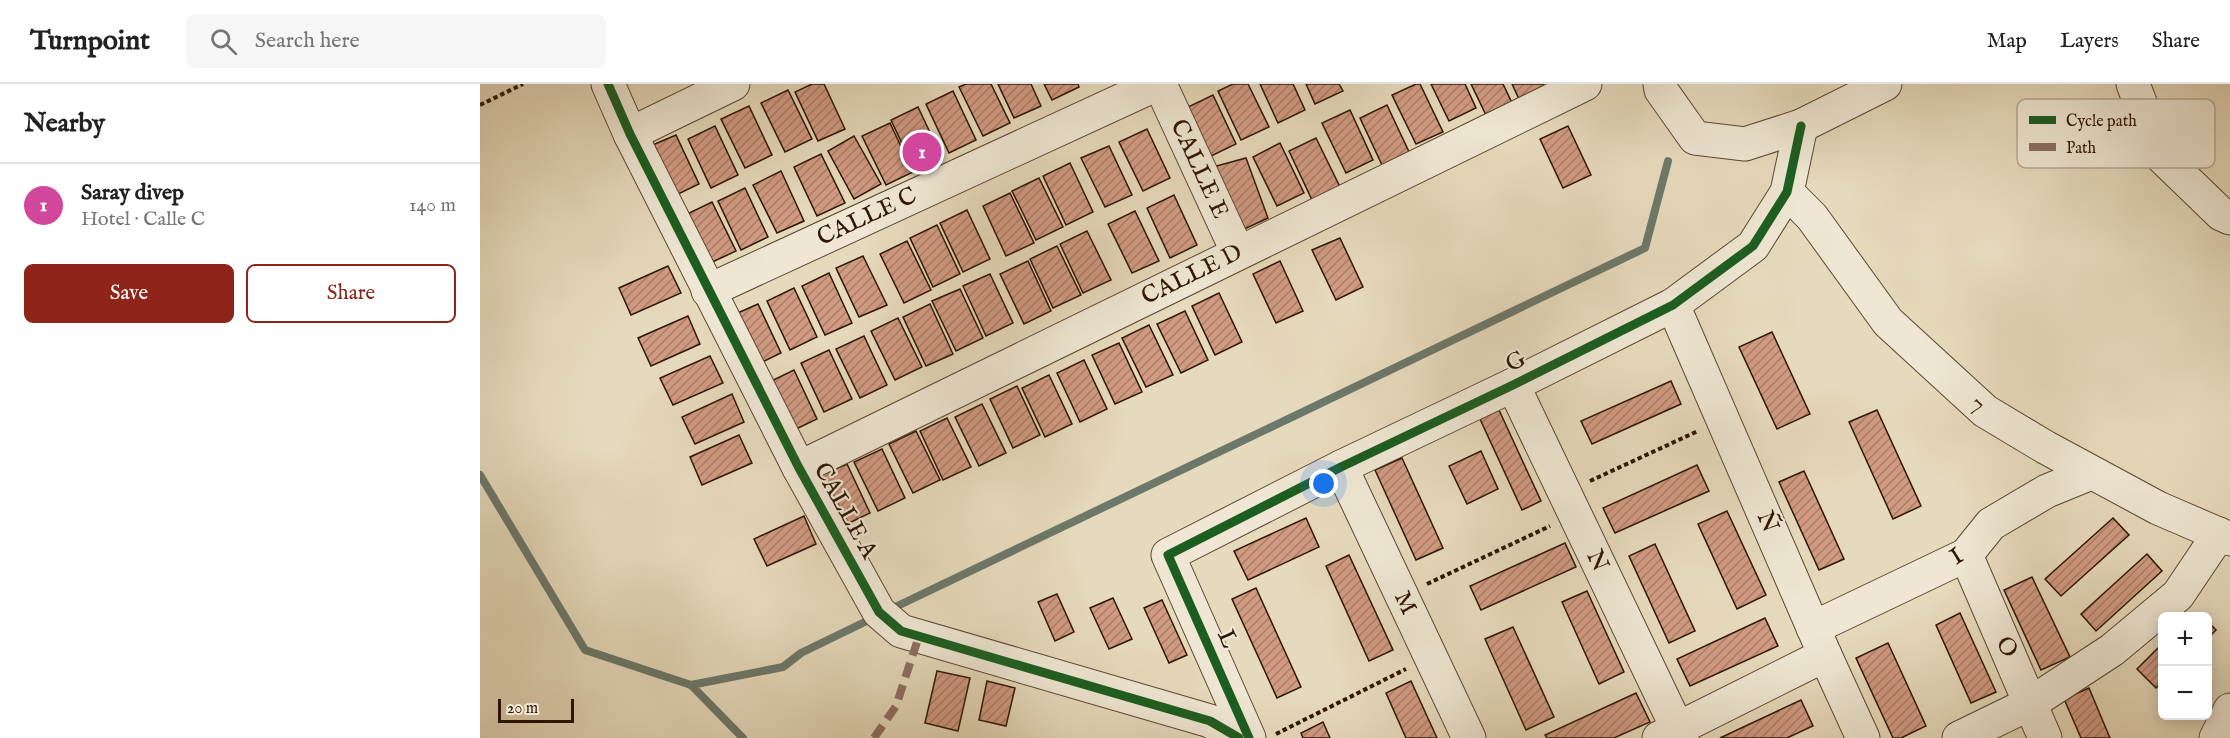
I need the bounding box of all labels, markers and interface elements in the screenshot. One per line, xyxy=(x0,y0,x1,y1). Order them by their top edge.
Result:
search box xyxy=(186,14,606,68)
text: Turnpoint xyxy=(30,24,150,59)
icon: search xyxy=(207,25,240,58)
text: Search here xyxy=(255,27,360,55)
text: Map xyxy=(1987,28,2027,55)
text: Layers xyxy=(2060,28,2119,55)
text: Share xyxy=(2152,28,2200,55)
legend xyxy=(2017,99,2215,168)
text: Nearby xyxy=(24,107,105,140)
text: Cycle path xyxy=(2066,112,2137,132)
street label: CALLE E xyxy=(1163,114,1235,224)
pin: 1 xyxy=(902,130,942,174)
text: Path xyxy=(2066,139,2097,159)
text: Saray divep xyxy=(81,179,184,207)
street label: CALLE C xyxy=(812,180,922,254)
text: 1 xyxy=(40,193,47,218)
text: 140 m xyxy=(409,193,456,218)
text: Hotel · Calle C xyxy=(81,207,205,232)
street label: CALLE D xyxy=(1136,237,1248,313)
button: Save xyxy=(24,264,234,323)
button: Share xyxy=(246,264,456,323)
street label: G xyxy=(1501,344,1531,380)
street label: 7 xyxy=(1964,388,1992,420)
street label: CALLE A xyxy=(806,457,885,565)
your location xyxy=(1309,469,1338,498)
street label: Ñ xyxy=(1749,506,1785,538)
street label: I xyxy=(1944,541,1970,573)
street label: N xyxy=(1579,545,1616,577)
street label: M xyxy=(1386,586,1424,620)
map controls xyxy=(2158,612,2212,720)
button: + xyxy=(2158,612,2212,666)
street label: L xyxy=(1209,625,1245,654)
street label: O xyxy=(1988,632,2024,662)
button: − xyxy=(2158,666,2212,720)
scale bar xyxy=(498,696,574,724)
text: 20 m xyxy=(507,699,538,719)

